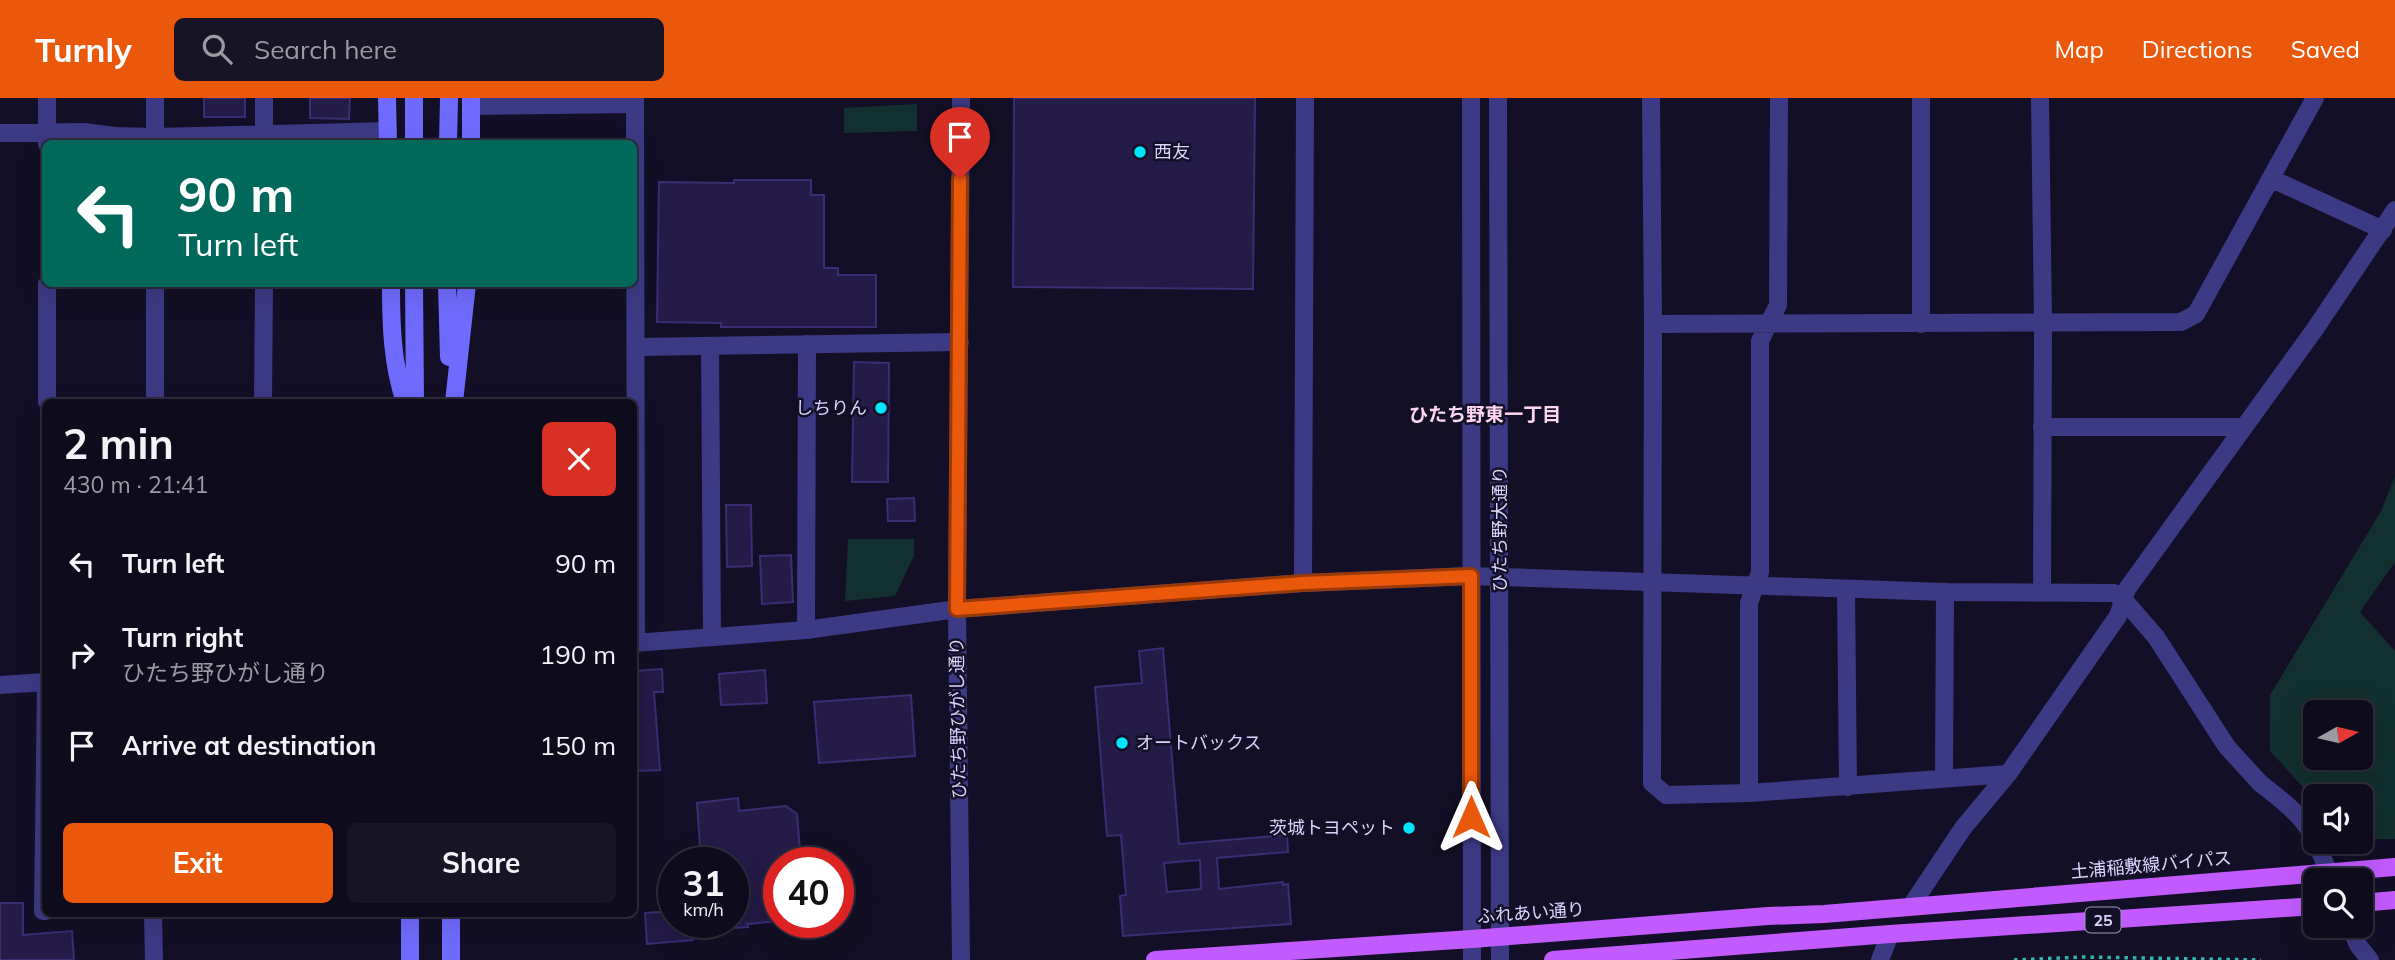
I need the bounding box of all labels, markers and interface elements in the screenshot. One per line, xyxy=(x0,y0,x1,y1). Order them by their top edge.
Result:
search box xyxy=(174,18,664,81)
text: Turnly xyxy=(35,29,132,70)
icon: search xyxy=(198,30,236,68)
text: Search here xyxy=(254,33,397,66)
text: Map xyxy=(2054,34,2104,64)
text: Directions xyxy=(2142,34,2253,64)
text: Saved xyxy=(2291,34,2360,64)
pin xyxy=(930,107,990,179)
icon: arrive xyxy=(941,118,979,156)
place label: 西友 xyxy=(1154,140,1190,163)
marker: 西友 xyxy=(1132,144,1148,160)
text: 90 m xyxy=(178,163,294,224)
icon: left xyxy=(63,168,154,259)
text: Turn left xyxy=(178,224,298,264)
place label: しちりん xyxy=(795,396,867,419)
marker: しちりん xyxy=(873,400,889,416)
district label: ひたち野東一丁目 xyxy=(1409,402,1561,426)
text: 2 min xyxy=(63,417,174,470)
button: close xyxy=(542,422,616,496)
street label: ひたち野大通り xyxy=(1488,466,1511,592)
text: 430 m · 21:41 xyxy=(63,470,208,499)
icon: left xyxy=(63,545,101,583)
text: Turn left xyxy=(122,547,224,580)
text: 90 m xyxy=(555,547,616,580)
text: Turn right xyxy=(122,621,243,654)
icon: right xyxy=(63,636,101,674)
street label: ひたち野ひがし通り xyxy=(945,637,970,799)
text: 190 m xyxy=(540,638,616,671)
text: ひたち野ひがし通り xyxy=(122,658,329,687)
north arrow xyxy=(2303,700,2373,770)
map controls xyxy=(2303,700,2373,938)
icon: arrive xyxy=(63,727,101,765)
text: Arrive at destination xyxy=(122,729,377,762)
text: 150 m xyxy=(540,729,616,762)
place label: オートバックス xyxy=(1136,731,1261,754)
marker: オートバックス xyxy=(1114,735,1130,751)
position arrow xyxy=(1434,780,1508,854)
button: sound xyxy=(2303,784,2373,854)
place label: 茨城トヨペット xyxy=(1269,816,1395,839)
marker: 茨城トヨペット xyxy=(1401,820,1417,836)
button: Exit xyxy=(63,823,333,903)
button: Share xyxy=(347,823,616,903)
street label: 土浦稲敷線バイパス xyxy=(2069,846,2232,883)
speed limit sign: 40 xyxy=(763,847,854,938)
text: 31 xyxy=(682,861,725,905)
button: search xyxy=(2303,868,2373,938)
street label: ふれあい通り xyxy=(1476,897,1586,928)
text: km/h xyxy=(683,898,724,921)
road number: 25 xyxy=(2086,908,2120,932)

